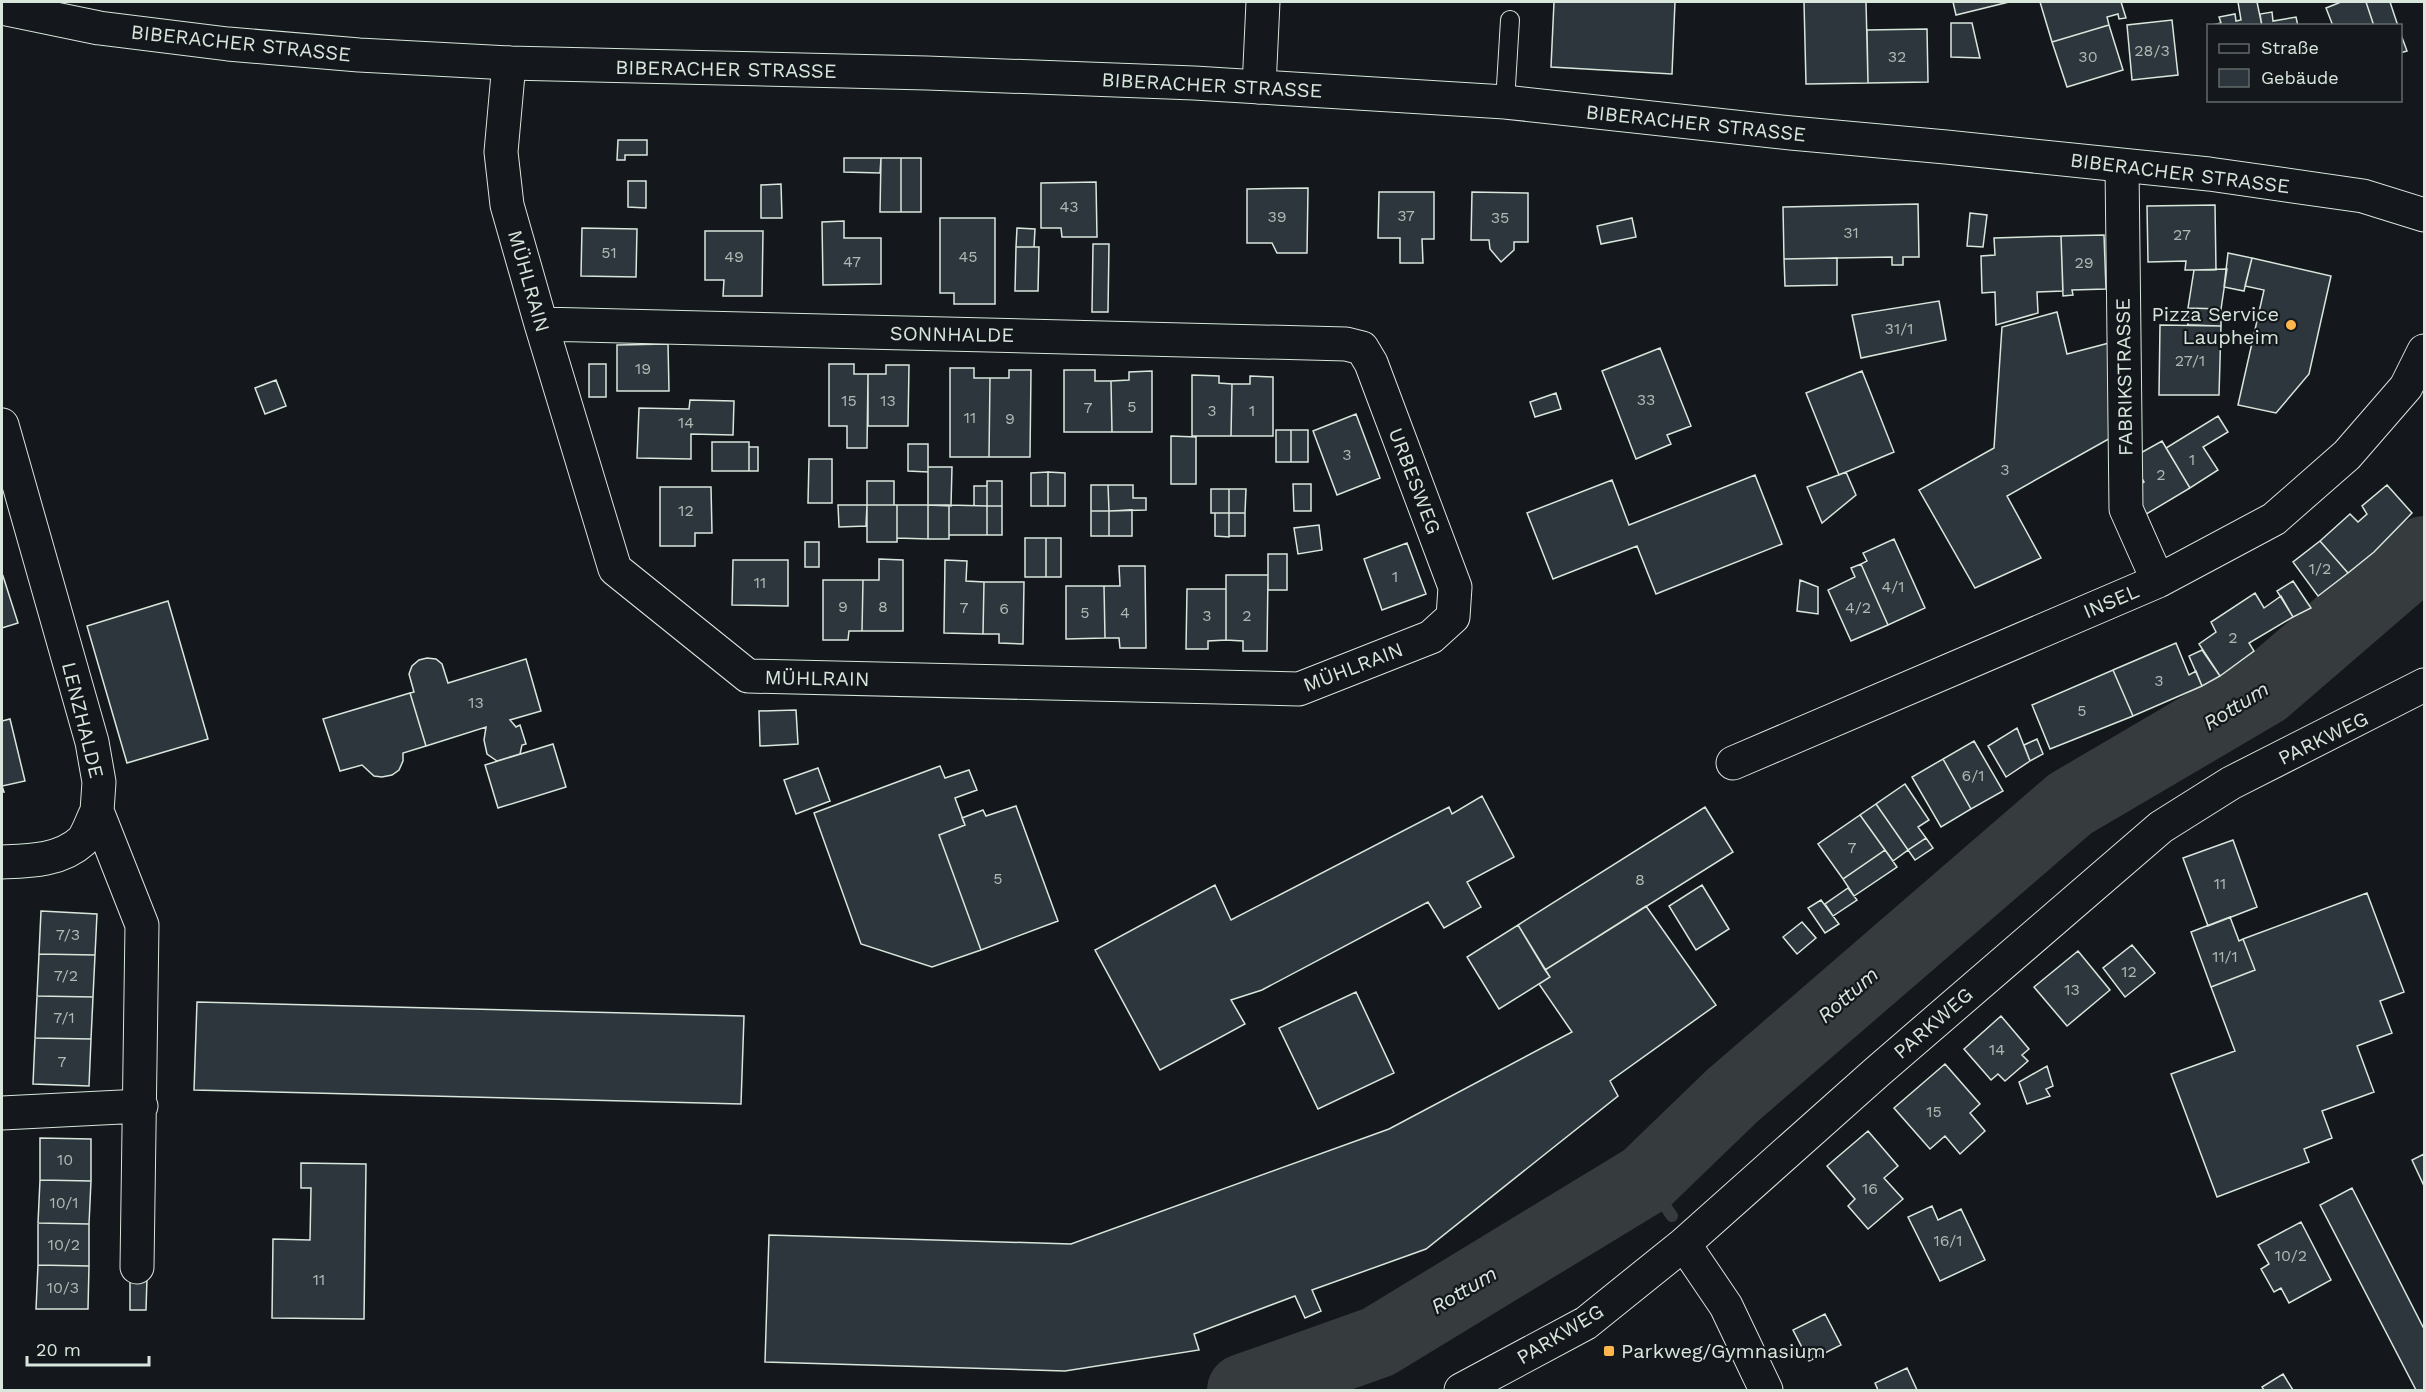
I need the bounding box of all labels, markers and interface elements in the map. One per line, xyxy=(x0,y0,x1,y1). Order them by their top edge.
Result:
street label: BIBERACHER STRASSE xyxy=(130,20,352,66)
legend xyxy=(2207,24,2402,102)
text: Straße xyxy=(2261,37,2319,58)
house number: 28/3 xyxy=(2134,41,2170,60)
house number: 32 xyxy=(1888,47,1906,66)
house number: 30 xyxy=(2078,47,2098,66)
street label: BIBERACHER STRASSE xyxy=(615,55,837,83)
street label: BIBERACHER STRASSE xyxy=(1101,67,1323,103)
text: Gebäude xyxy=(2261,67,2339,88)
street label: BIBERACHER STRASSE xyxy=(1585,100,1807,146)
street label: BIBERACHER STRASSE xyxy=(2069,148,2291,198)
house number: 43 xyxy=(1059,197,1079,216)
house number: 37 xyxy=(1397,206,1415,225)
house number: 39 xyxy=(1267,207,1287,226)
house number: 35 xyxy=(1491,208,1509,227)
house number: 31 xyxy=(1843,223,1859,242)
house number: 27 xyxy=(2173,225,2191,244)
street label: MÜHLRAIN xyxy=(503,227,555,335)
house number: 51 xyxy=(601,243,617,262)
house number: 49 xyxy=(724,247,744,266)
house number: 45 xyxy=(958,247,978,266)
house number: 47 xyxy=(843,252,861,271)
house number: 29 xyxy=(2074,253,2094,272)
street label: FABRIKSTRASSE xyxy=(2111,298,2137,456)
place label: Pizza Service Laupheim xyxy=(2151,302,2279,349)
marker: Pizza Service Laupheim xyxy=(2284,318,2298,332)
house number: 31/1 xyxy=(1885,319,1913,338)
street label: SONNHALDE xyxy=(890,321,1014,347)
house number: 27/1 xyxy=(2175,351,2205,370)
house number: 19 xyxy=(635,359,651,378)
house number: 33 xyxy=(1637,390,1655,409)
house number: 15 xyxy=(841,391,857,410)
house number: 13 xyxy=(880,391,896,410)
house number: 5 xyxy=(1127,397,1137,416)
house number: 7 xyxy=(1084,398,1093,417)
house number: 3 xyxy=(1207,401,1217,420)
house number: 1 xyxy=(1249,401,1255,420)
house number: 11 xyxy=(964,408,976,427)
house number: 9 xyxy=(1005,409,1015,428)
house number: 14 xyxy=(678,413,694,432)
street label: URBESWEG xyxy=(1384,424,1446,538)
house number: 3 xyxy=(1342,445,1352,464)
house number: 1 xyxy=(2189,450,2195,469)
house number: 3 xyxy=(2000,460,2010,479)
house number: 2 xyxy=(2156,465,2166,484)
house number: 12 xyxy=(678,501,694,520)
house number: 1/2 xyxy=(2309,559,2331,578)
house number: 1 xyxy=(1392,567,1398,586)
house number: 11 xyxy=(754,573,766,592)
house number: 4/1 xyxy=(1881,577,1905,596)
street label: INSEL xyxy=(2080,579,2142,623)
house number: 9 xyxy=(838,597,848,616)
house number: 8 xyxy=(878,597,888,616)
house number: 7 xyxy=(960,598,969,617)
house number: 4/2 xyxy=(1845,598,1871,617)
house number: 6 xyxy=(999,599,1009,618)
house number: 5 xyxy=(1080,603,1090,622)
house number: 4 xyxy=(1120,603,1130,622)
house number: 3 xyxy=(1202,606,1212,625)
house number: 2 xyxy=(1242,606,1252,625)
house number: 2 xyxy=(2228,628,2238,647)
street label: MÜHLRAIN xyxy=(1300,637,1406,697)
street label: LENZHALDE xyxy=(57,659,109,781)
street label: MÜHLRAIN xyxy=(764,665,870,691)
house number: 3 xyxy=(2154,671,2164,690)
water label: Rottum xyxy=(2198,676,2273,735)
house number: 13 xyxy=(468,693,484,712)
house number: 5 xyxy=(2077,701,2087,720)
street label: PARKWEG xyxy=(2274,706,2372,770)
house number: 6/1 xyxy=(1962,766,1984,785)
house number: 7 xyxy=(1848,838,1857,857)
house number: 5 xyxy=(993,869,1003,888)
house number: 8 xyxy=(1635,870,1645,889)
house number: 11 xyxy=(2214,874,2226,893)
house number: 7/3 xyxy=(56,925,80,944)
house number: 11/1 xyxy=(2212,947,2238,966)
water label: Rottum xyxy=(1812,961,1883,1028)
house number: 12 xyxy=(2121,962,2137,981)
house number: 7/2 xyxy=(54,966,78,985)
house number: 13 xyxy=(2064,980,2080,999)
street label: PARKWEG xyxy=(1889,982,1977,1064)
house number: 7/1 xyxy=(53,1008,75,1027)
house number: 14 xyxy=(1989,1040,2005,1059)
house number: 7 xyxy=(58,1052,67,1071)
house number: 15 xyxy=(1926,1102,1942,1121)
house number: 10 xyxy=(57,1150,73,1169)
house number: 16 xyxy=(1862,1179,1878,1198)
house number: 10/1 xyxy=(49,1193,79,1212)
house number: 16/1 xyxy=(1933,1231,1963,1250)
house number: 10/2 xyxy=(48,1235,80,1254)
house number: 10/2 xyxy=(2275,1246,2307,1265)
water label: Rottum xyxy=(1426,1260,1501,1319)
house number: 11 xyxy=(313,1270,325,1289)
house number: 10/3 xyxy=(47,1278,79,1297)
street label: PARKWEG xyxy=(1512,1299,1608,1369)
scale bar xyxy=(27,1329,148,1367)
text: 20 m xyxy=(36,1339,81,1360)
place label: Parkweg/Gymnasium xyxy=(1621,1339,1826,1363)
marker: Parkweg/Gymnasium xyxy=(1602,1344,1616,1358)

